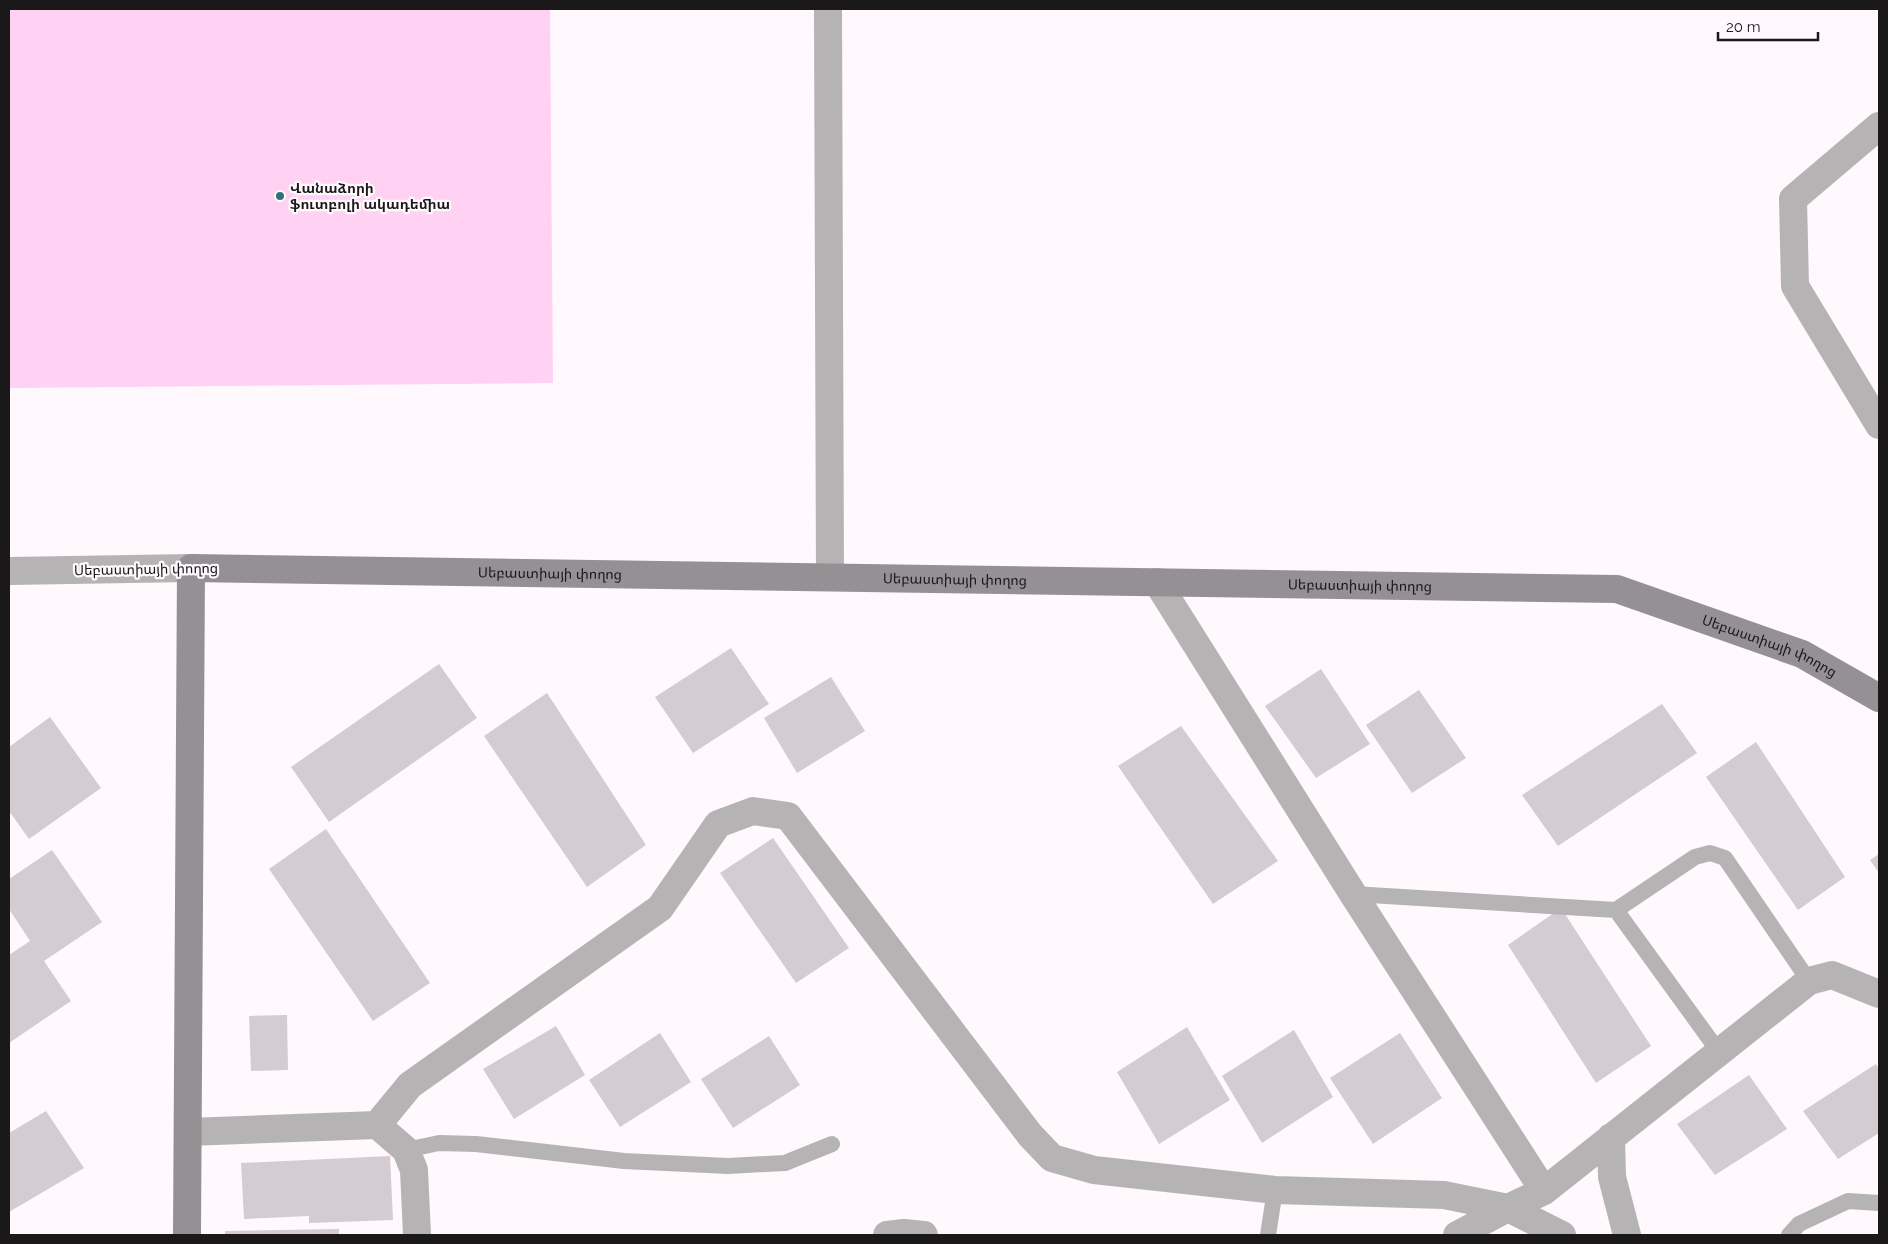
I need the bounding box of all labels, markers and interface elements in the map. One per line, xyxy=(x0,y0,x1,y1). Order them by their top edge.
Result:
scale bar xyxy=(1718,10,1818,42)
text: 20 m xyxy=(1726,18,1761,36)
place label: Վանաձորի ֆուտբոլի ակադեմիա xyxy=(290,180,450,212)
marker: Վանաձորի ֆուտբոլի ակադեմիա xyxy=(274,190,286,202)
street label: Սեբաստիայի փողոց xyxy=(74,560,218,578)
street label: Սեբաստիայի փողոց xyxy=(478,564,622,582)
street label: Սեբաստիայի փողոց xyxy=(883,570,1027,588)
street label: Սեբաստիայի փողոց xyxy=(1288,576,1432,594)
street label: Սեբաստիայի փողոց xyxy=(1700,612,1840,680)

